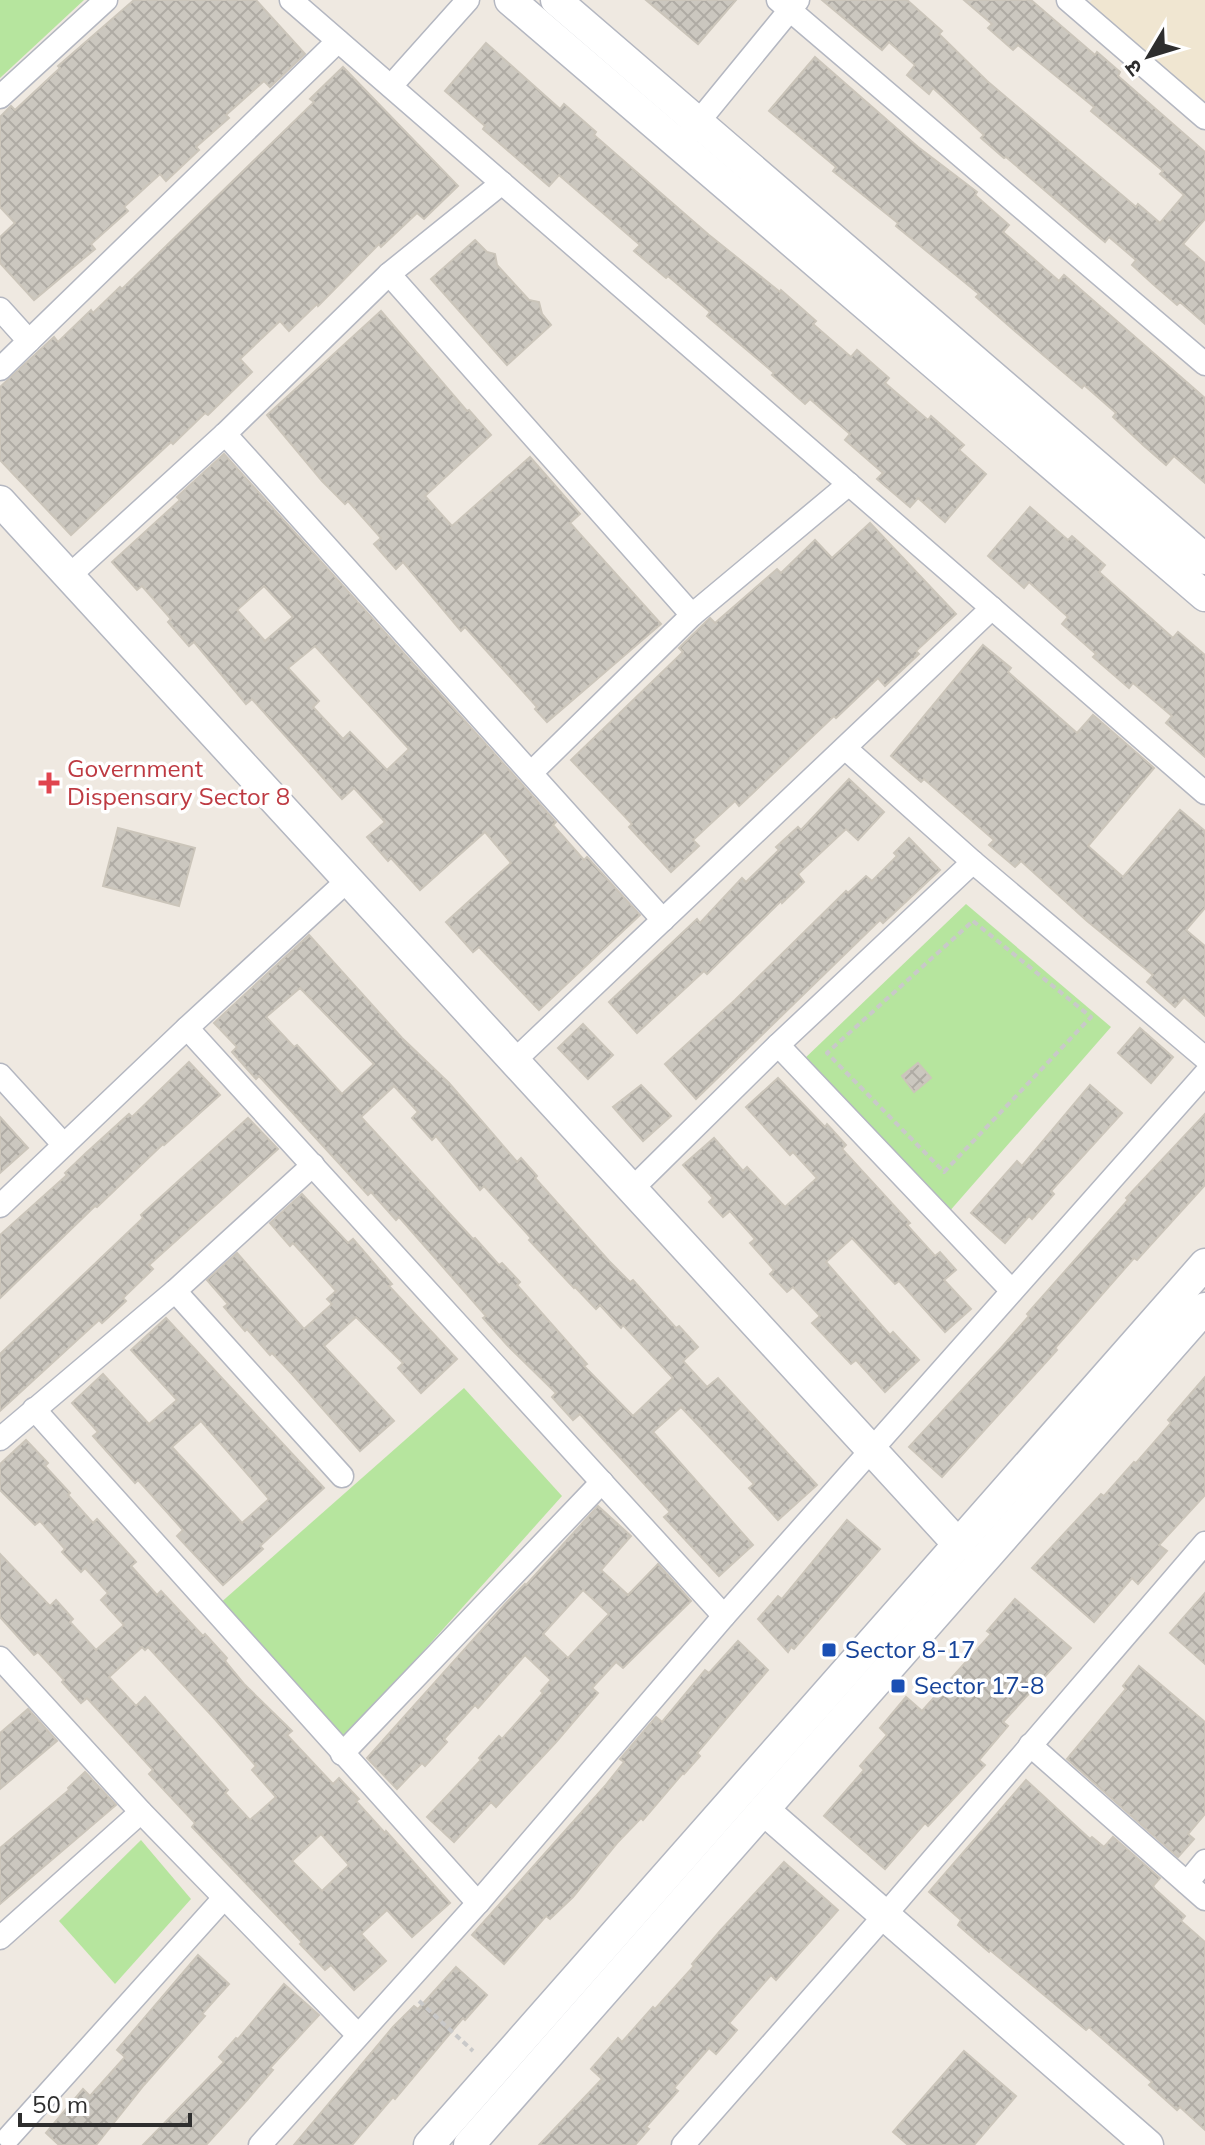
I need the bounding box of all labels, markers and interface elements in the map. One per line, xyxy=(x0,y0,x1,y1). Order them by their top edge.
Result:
north arrow xyxy=(1109,16,1189,96)
text: उ xyxy=(1118,54,1148,82)
place label: Government Dispensary Sector 8 xyxy=(67,753,290,811)
marker: Government Dispensary Sector 8 xyxy=(38,772,60,794)
place label: Sector 8-17 xyxy=(845,1634,975,1664)
marker: Sector 8-17 xyxy=(820,1641,838,1659)
place label: Sector 17-8 xyxy=(914,1670,1044,1700)
marker: Sector 17-8 xyxy=(889,1677,907,1695)
scale bar xyxy=(20,2077,190,2127)
text: 50 m xyxy=(32,2089,88,2119)

